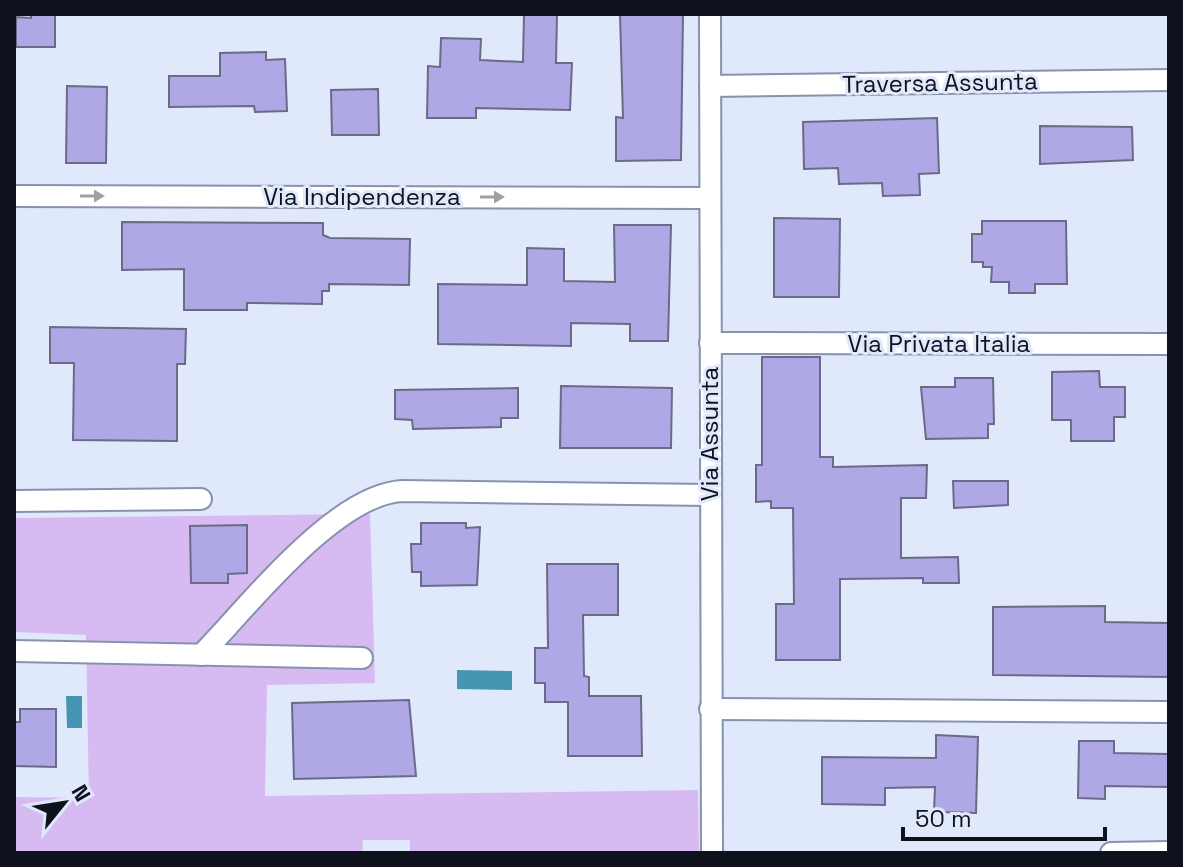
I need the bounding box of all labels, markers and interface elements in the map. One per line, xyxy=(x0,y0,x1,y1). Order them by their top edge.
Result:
street label: Traversa Assunta xyxy=(842,65,1038,100)
street label: Via Indipendenza xyxy=(263,181,461,212)
one-way arrow xyxy=(80,190,105,202)
one-way arrow xyxy=(480,191,505,203)
street label: Via Privata Italia xyxy=(848,328,1031,359)
street label: Via Assunta xyxy=(694,366,725,501)
north arrow xyxy=(24,763,104,843)
text: N xyxy=(66,780,97,806)
scale bar xyxy=(903,791,1105,841)
text: 50 m xyxy=(915,803,972,834)

